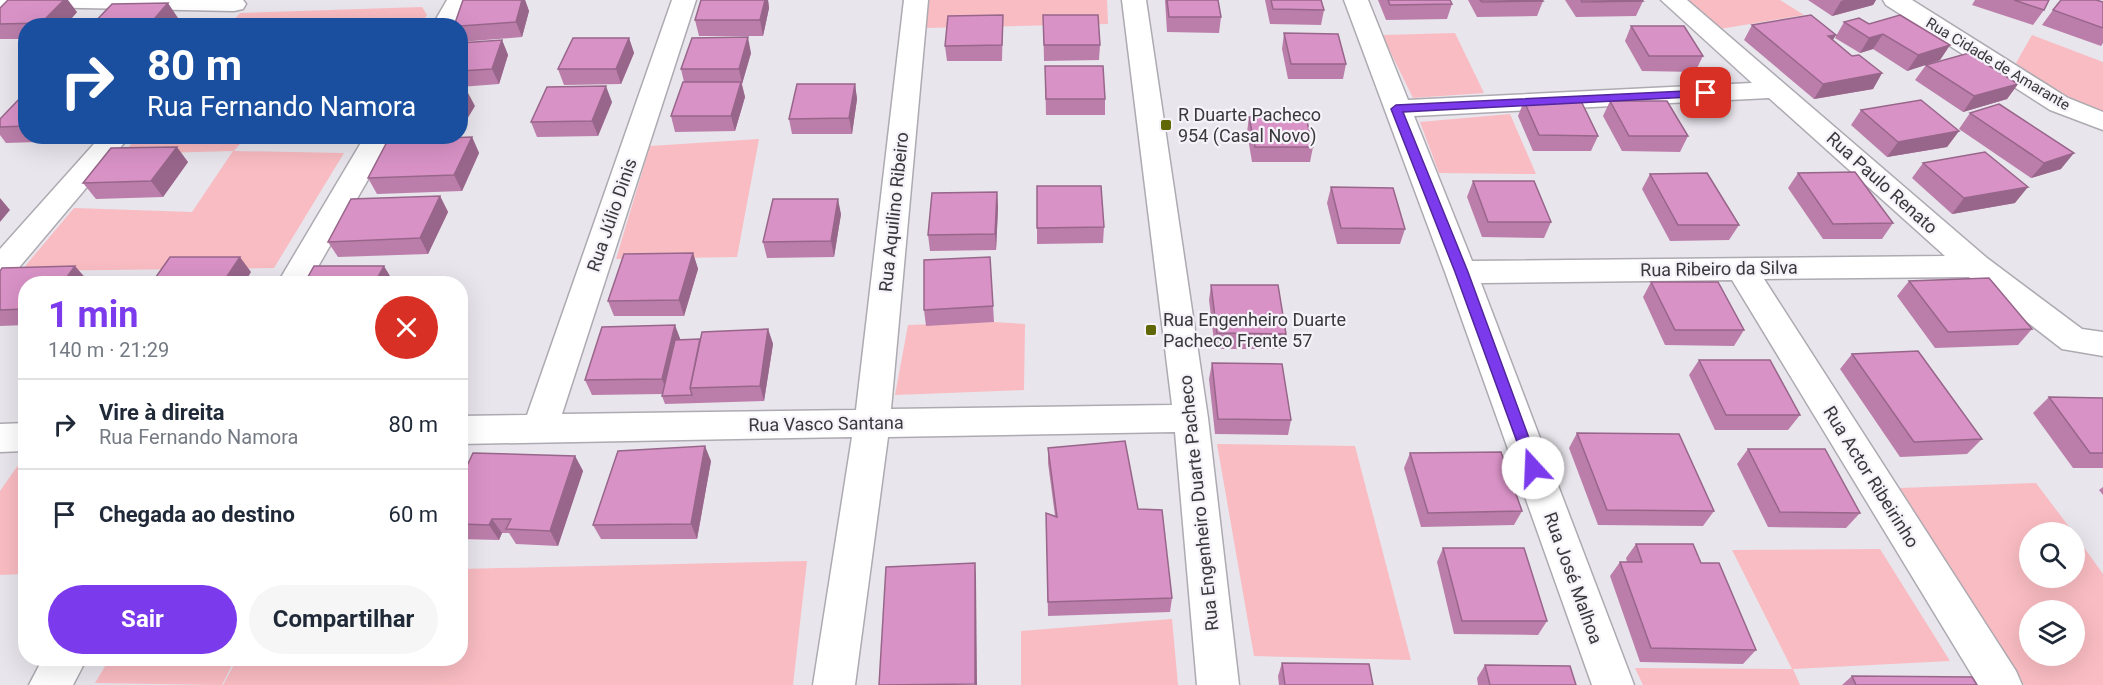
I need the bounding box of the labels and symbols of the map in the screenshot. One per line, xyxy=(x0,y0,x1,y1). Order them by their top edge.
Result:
street label: Rua Cidade de Amarante xyxy=(1923,14,2073,114)
pin xyxy=(1680,67,1731,118)
place label: R Duarte Pacheco 954 (Casal Novo) xyxy=(1178,104,1321,147)
marker: R Duarte Pacheco 954 (Casal Novo) xyxy=(1159,118,1173,132)
street label: Rua Paulo Renato xyxy=(1823,127,1942,238)
street label: Rua Aquilino Ribeiro xyxy=(875,131,912,293)
street label: Rua Júlio Dinis xyxy=(582,155,641,274)
street label: Rua Ribeiro da Silva xyxy=(1640,257,1798,280)
place label: Rua Engenheiro Duarte Pacheco Frente 57 xyxy=(1163,309,1346,351)
marker: Rua Engenheiro Duarte Pacheco Frente 57 xyxy=(1144,323,1158,337)
street label: Rua Engenheiro Duarte Pacheco xyxy=(1175,374,1222,632)
street label: Rua Actor Ribeirinho xyxy=(1819,402,1924,551)
street label: Rua Vasco Santana xyxy=(748,412,904,435)
position arrow xyxy=(1501,436,1565,500)
street label: Rua José Malhoa xyxy=(1540,509,1607,647)

